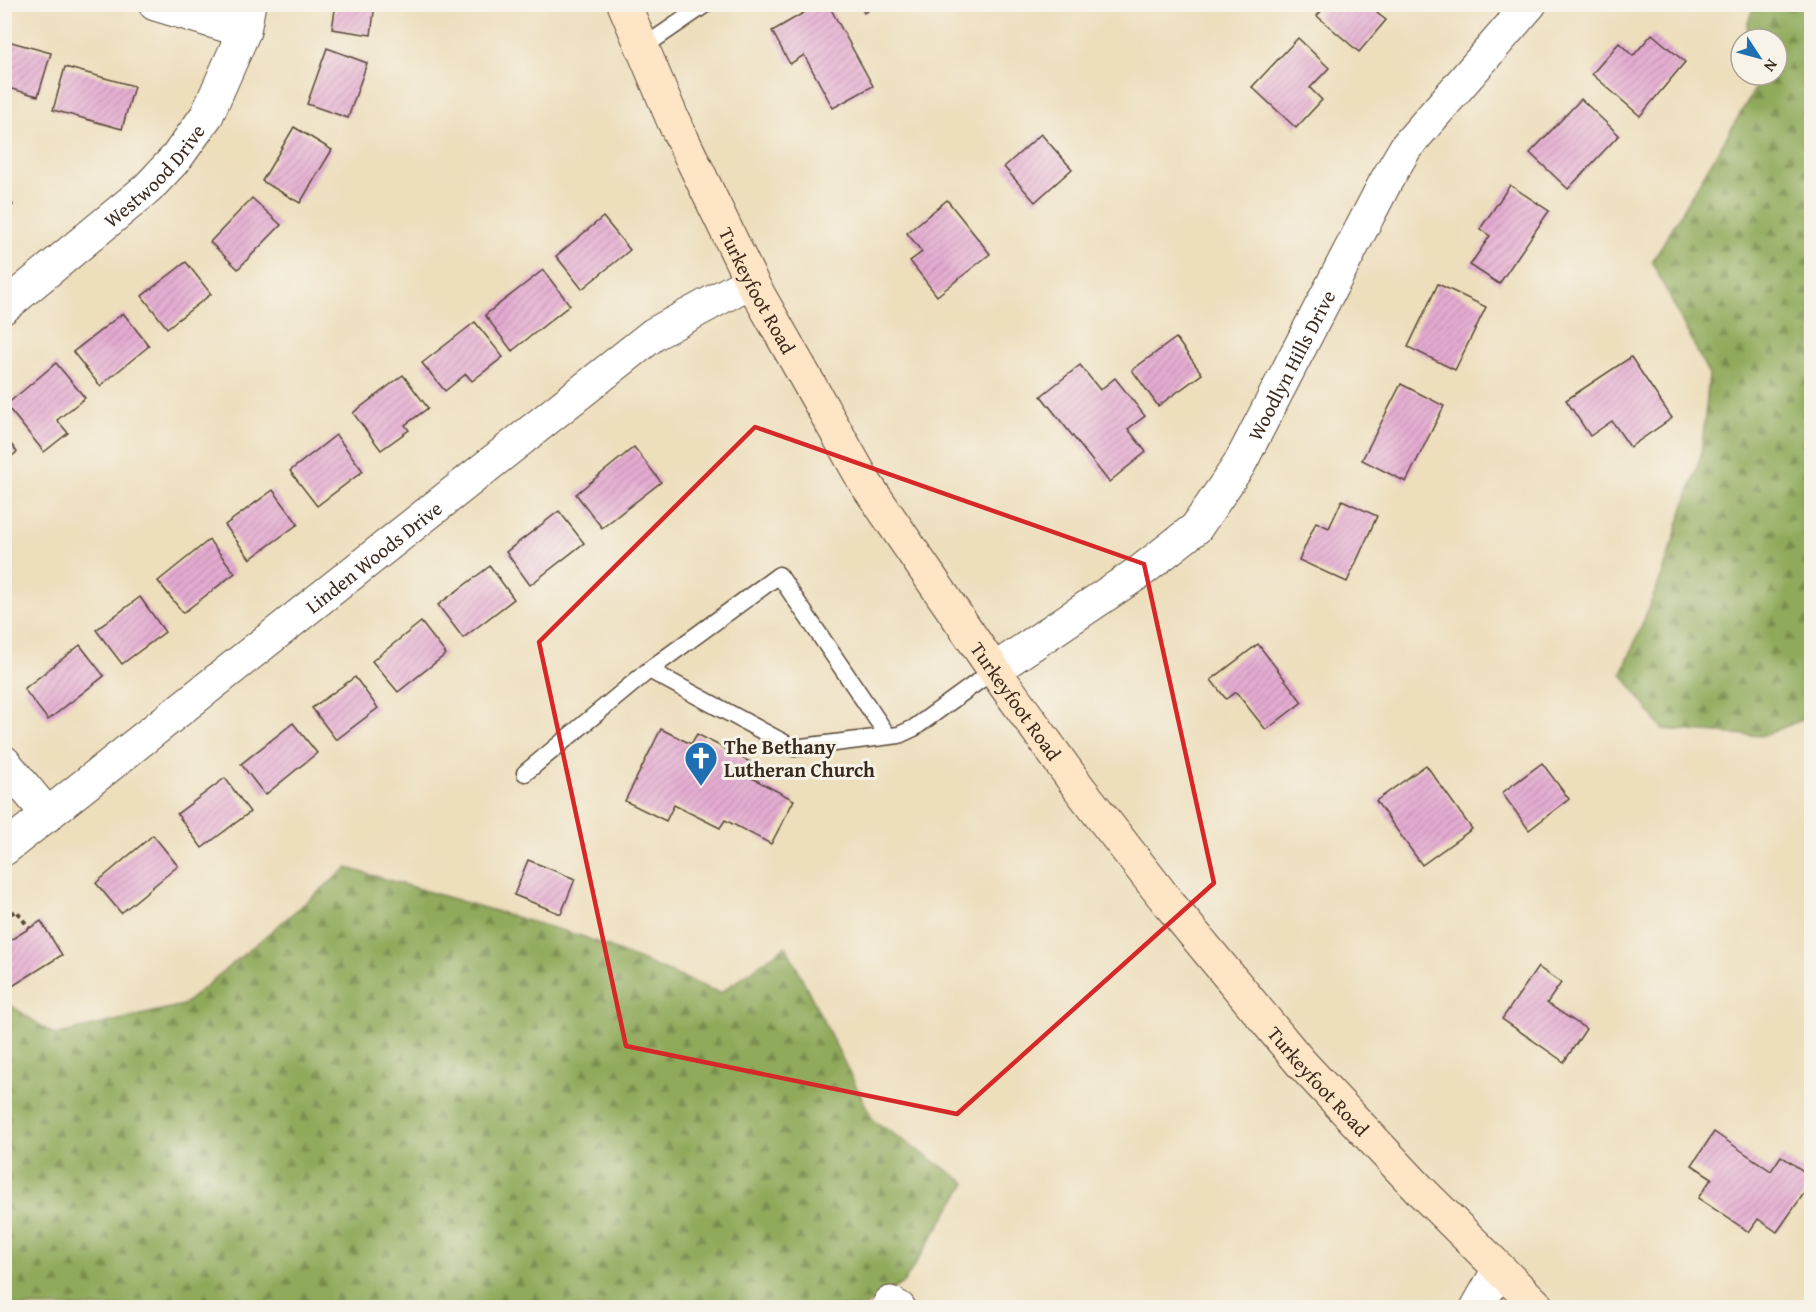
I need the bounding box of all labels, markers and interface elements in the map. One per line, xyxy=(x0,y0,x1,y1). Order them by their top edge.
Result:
north arrow xyxy=(1729,27,1789,87)
text: N xyxy=(1758,54,1784,77)
street label: Westwood Drive xyxy=(97,117,211,234)
street label: Turkeyfoot Road xyxy=(712,222,804,359)
street label: Woodlyn Hills Drive xyxy=(1240,285,1342,445)
street label: Linden Woods Drive xyxy=(299,493,448,620)
street label: Turkeyfoot Road xyxy=(964,636,1069,766)
place label: The Bethany Lutheran Church xyxy=(724,732,875,784)
church icon: The Bethany Lutheran Church xyxy=(683,740,719,787)
street label: Turkeyfoot Road xyxy=(1261,1019,1377,1142)

